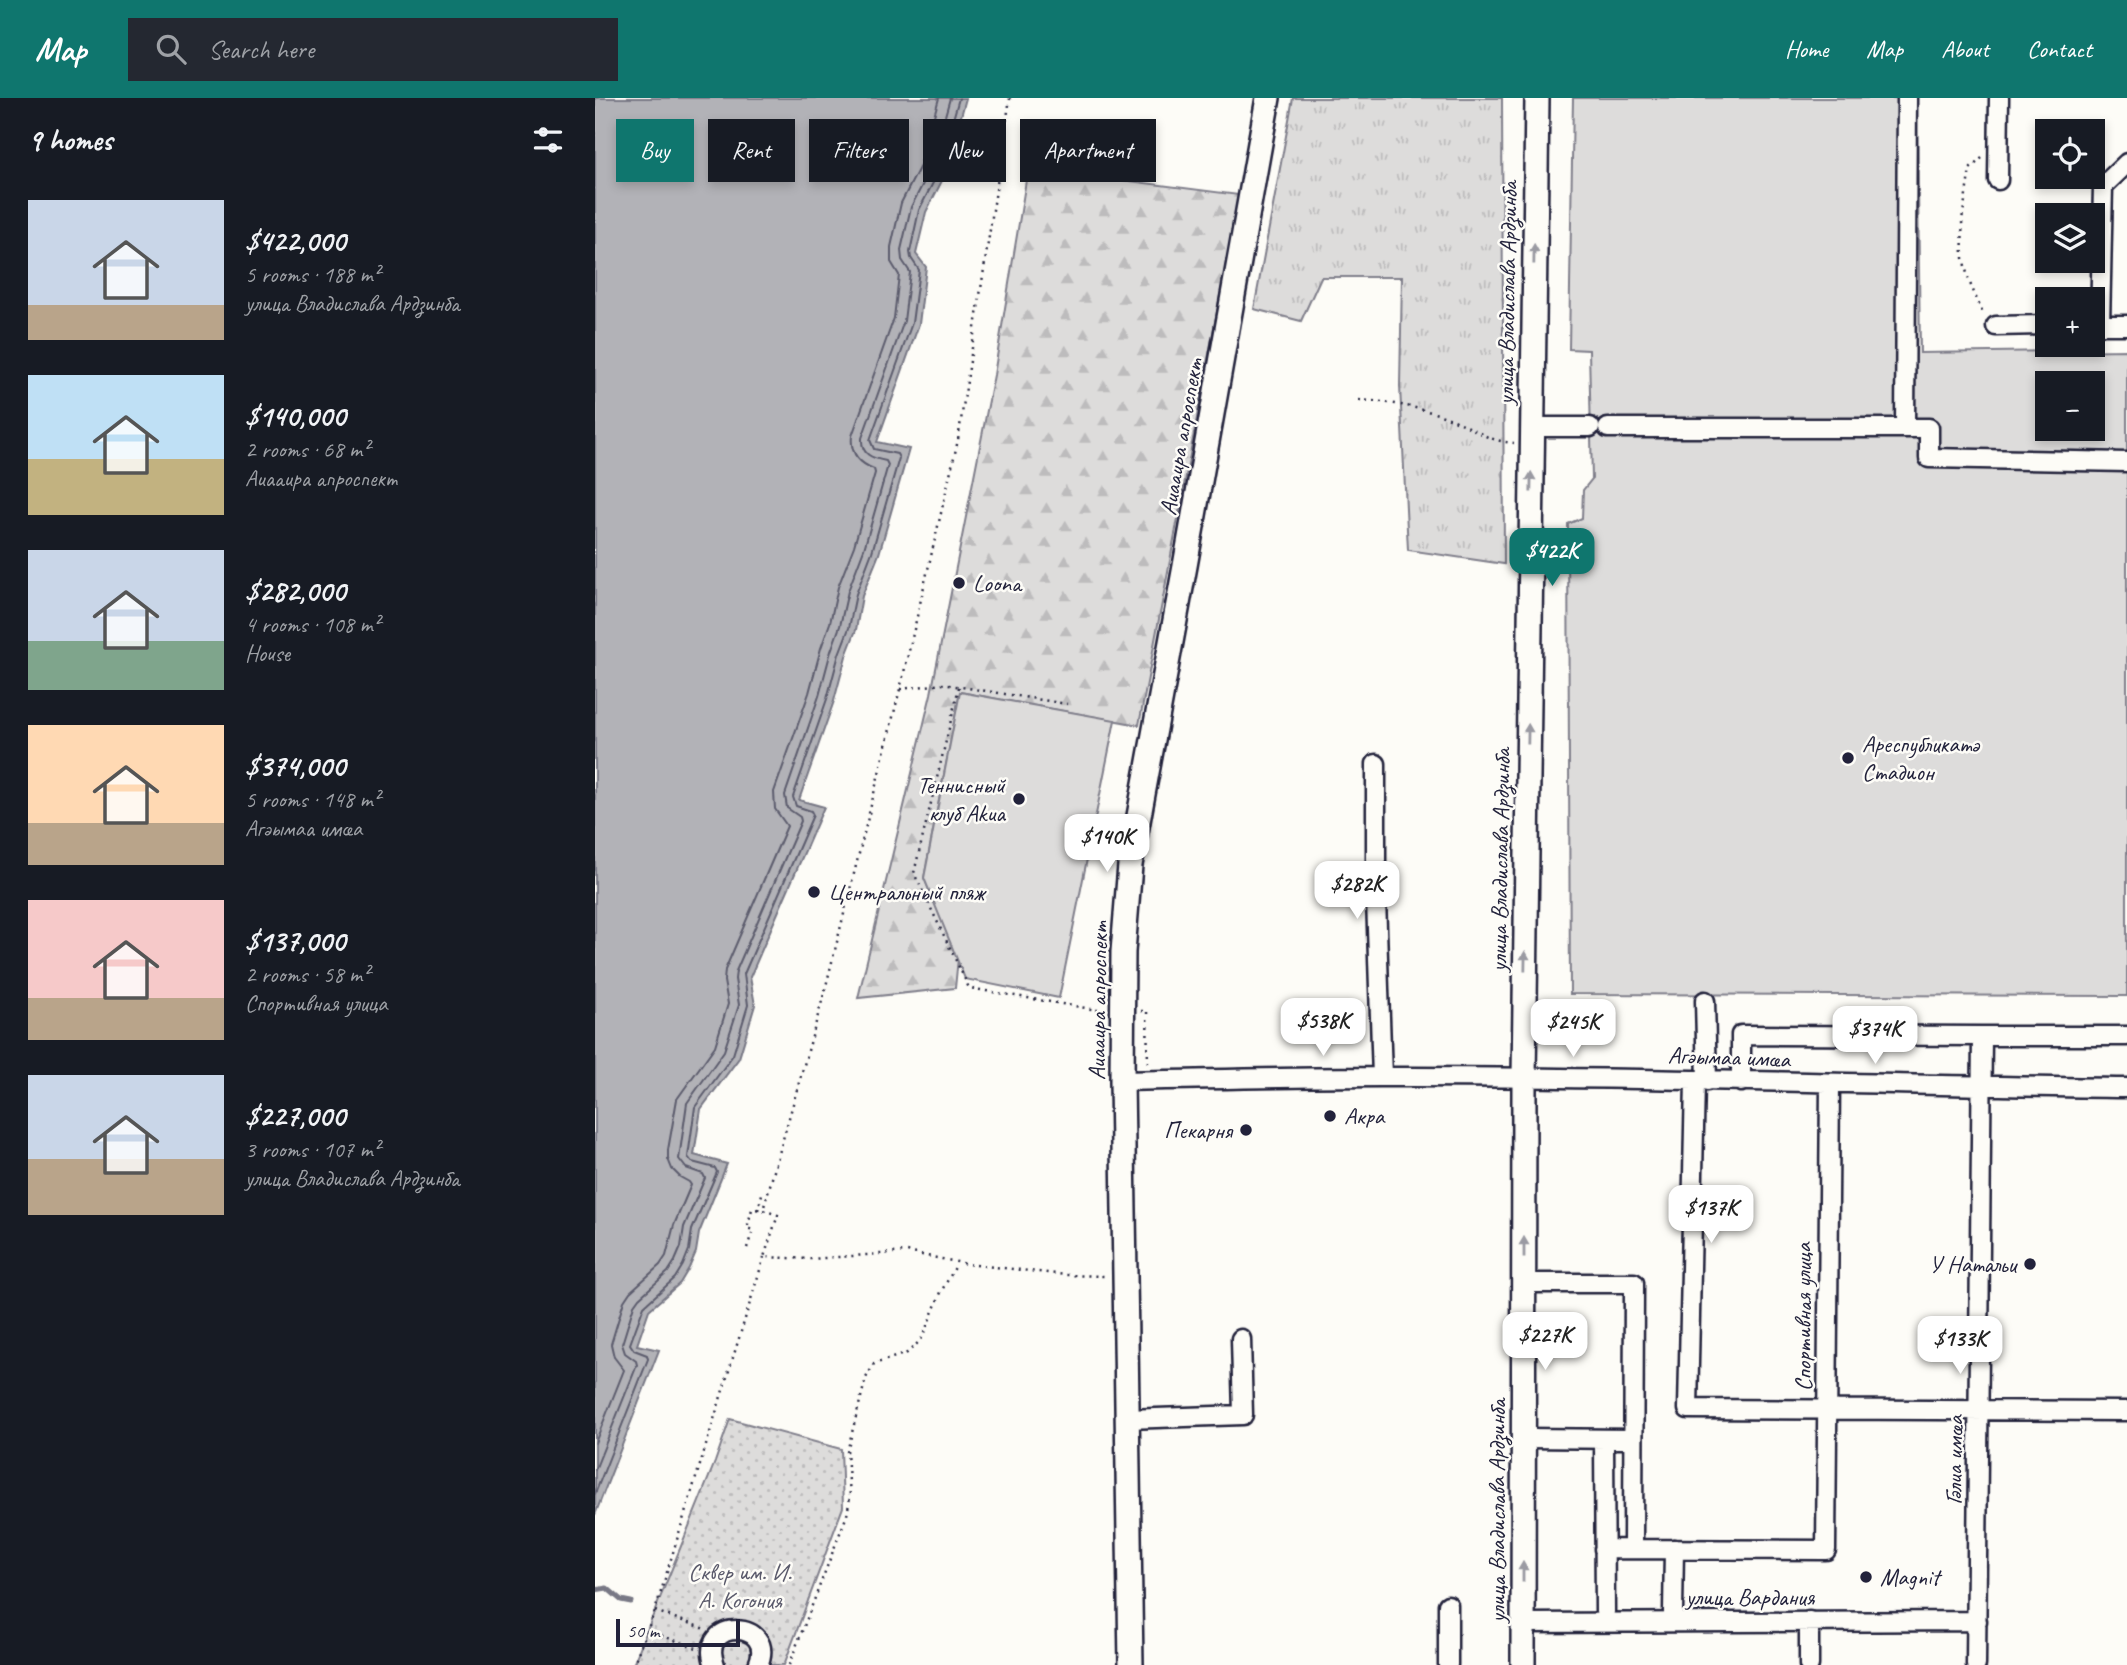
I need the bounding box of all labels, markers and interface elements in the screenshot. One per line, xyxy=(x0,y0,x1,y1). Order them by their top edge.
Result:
search box xyxy=(128,18,618,81)
text: Map xyxy=(35,28,86,70)
icon: search xyxy=(152,30,190,68)
text: Search here xyxy=(208,33,314,66)
text: Home xyxy=(1785,34,1828,64)
text: Map xyxy=(1866,34,1903,64)
text: About xyxy=(1941,34,1989,64)
text: Contact xyxy=(2027,34,2092,64)
chip: Buy xyxy=(616,119,694,182)
chip: Rent xyxy=(708,119,795,182)
chip: Filters xyxy=(809,119,909,182)
chip: New xyxy=(923,119,1006,182)
chip: Apartment xyxy=(1020,119,1156,182)
map controls xyxy=(2035,119,2105,441)
button: locate xyxy=(2035,119,2105,189)
text: 9 homes xyxy=(28,121,112,159)
icon: filters xyxy=(529,121,567,159)
street label: улица Владислава Ардзинба xyxy=(1490,179,1525,407)
button: layers xyxy=(2035,203,2105,273)
text: $422,000 xyxy=(245,222,345,260)
icon: home xyxy=(84,228,168,312)
one-way arrow xyxy=(1529,243,1540,265)
text: 5 rooms · 188 m² xyxy=(245,260,380,289)
button: + xyxy=(2035,287,2105,357)
text: улица Владислава Ардзинба xyxy=(245,289,459,318)
street label: Аиааира апроспект xyxy=(1152,355,1210,517)
button: − xyxy=(2035,371,2105,441)
text: $140,000 xyxy=(245,397,345,435)
icon: home xyxy=(84,403,168,487)
text: 2 rooms · 68 m² xyxy=(245,435,369,464)
text: Аиааира апроспект xyxy=(245,464,397,493)
one-way arrow xyxy=(1525,470,1537,492)
pin: $422K xyxy=(1503,528,1601,588)
text: $422K xyxy=(1525,536,1579,565)
place label: Loona xyxy=(973,568,1023,598)
text: $282,000 xyxy=(245,572,345,610)
marker: Loona xyxy=(951,575,967,591)
icon: home xyxy=(84,578,168,662)
text: 4 rooms · 108 m² xyxy=(245,610,380,639)
text: House xyxy=(245,639,290,668)
one-way arrow xyxy=(1522,722,1534,744)
place label: Ареспубликатә Стадион xyxy=(1862,729,1981,787)
street label: улица Владислава Ардзинба xyxy=(1483,746,1518,974)
text: $374,000 xyxy=(245,747,345,785)
marker: Ареспубликатә Стадион xyxy=(1840,750,1856,766)
icon: home xyxy=(84,753,168,837)
place label: Теннисный клуб Akua xyxy=(917,770,1007,828)
text: 5 rooms · 148 m² xyxy=(245,785,380,814)
marker: Теннисный клуб Akua xyxy=(1011,791,1027,807)
text: Агәымаа имҩа xyxy=(245,814,362,843)
pin: $140K xyxy=(1058,814,1156,874)
text: $140K xyxy=(1080,822,1134,851)
pin: $282K xyxy=(1308,862,1406,921)
text: $282K xyxy=(1330,869,1384,898)
place label: Центральный пляж xyxy=(828,877,987,907)
marker: Центральный пляж xyxy=(806,884,822,900)
street label: Аиааира апроспект xyxy=(1082,920,1114,1080)
text: $137,000 xyxy=(245,922,345,960)
icon: home xyxy=(84,928,168,1012)
one-way arrow xyxy=(1519,950,1531,972)
text: 2 rooms · 58 m² xyxy=(245,960,369,989)
text: Спортивная улица xyxy=(245,989,387,1018)
pin: $538K xyxy=(1274,998,1372,1058)
pin: $245K xyxy=(1524,1000,1622,1059)
text: $538K xyxy=(1297,1006,1349,1035)
pin: $374K xyxy=(1826,1006,1924,1066)
text: $245K xyxy=(1547,1007,1599,1036)
text: $374K xyxy=(1849,1014,1902,1043)
street label: Агәымаа имҩа xyxy=(1667,1040,1792,1074)
text: $227,000 xyxy=(245,1097,345,1135)
place label: Акра xyxy=(1344,1101,1386,1131)
icon: home xyxy=(84,1103,168,1187)
marker: Акра xyxy=(1322,1108,1338,1124)
place label: Пекарня xyxy=(1164,1115,1234,1145)
marker: Пекарня xyxy=(1238,1122,1254,1138)
text: 3 rooms · 107 m² xyxy=(245,1135,380,1164)
text: улица Владислава Ардзинба xyxy=(245,1164,459,1193)
pin: $137K xyxy=(1662,1186,1760,1245)
text: $137K xyxy=(1685,1193,1738,1222)
one-way arrow xyxy=(1518,1236,1530,1258)
street label: Спортивная улица xyxy=(1788,1241,1818,1391)
place label: У Натальи xyxy=(1929,1249,2018,1279)
marker: У Натальи xyxy=(2022,1256,2038,1272)
pin: $227K xyxy=(1496,1312,1594,1372)
pin: $133K xyxy=(1911,1316,2009,1376)
text: $227K xyxy=(1519,1320,1572,1349)
text: $133K xyxy=(1933,1324,1987,1353)
street label: улица Владислава Ардзинба xyxy=(1482,1397,1513,1625)
street label: Гәлиа имҩа xyxy=(1938,1414,1970,1505)
park label: Сквер им. И. А. Когония xyxy=(688,1557,792,1615)
one-way arrow xyxy=(1517,1561,1529,1583)
place label: Magnit xyxy=(1880,1562,1943,1592)
marker: Magnit xyxy=(1858,1569,1874,1585)
street label: улица Вардания xyxy=(1684,1582,1816,1612)
scale bar xyxy=(616,1616,740,1648)
text: 50 m xyxy=(627,1619,659,1643)

